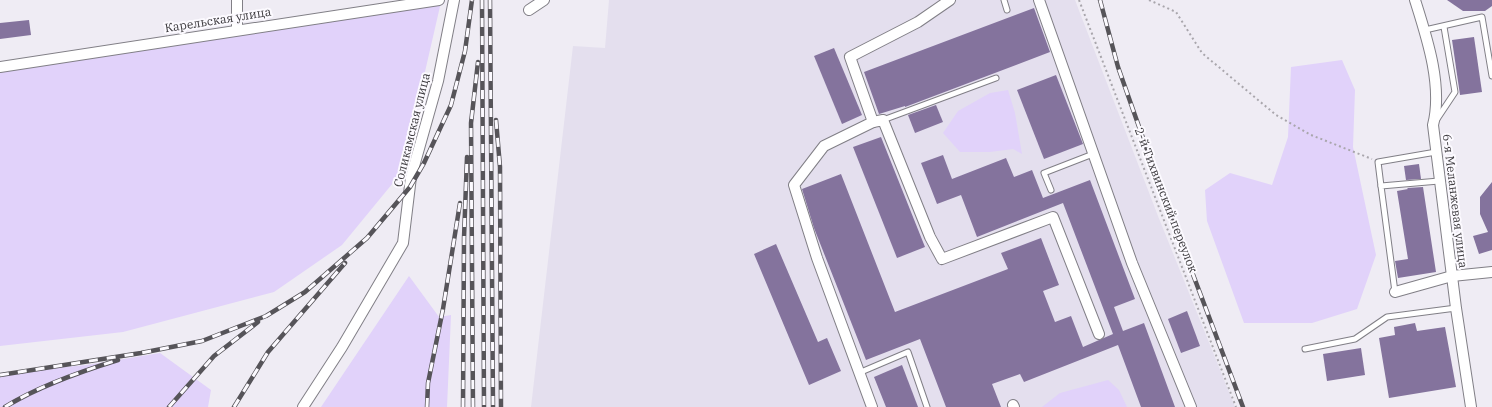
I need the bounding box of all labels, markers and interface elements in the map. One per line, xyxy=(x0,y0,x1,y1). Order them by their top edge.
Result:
street label: Карельская улица xyxy=(164,4,273,35)
street label: Соликамская улица xyxy=(390,71,433,188)
street label: 2-й Тихвинский переулок xyxy=(1132,125,1201,275)
street label: 6-я Меланжевая улица xyxy=(1440,133,1471,269)

